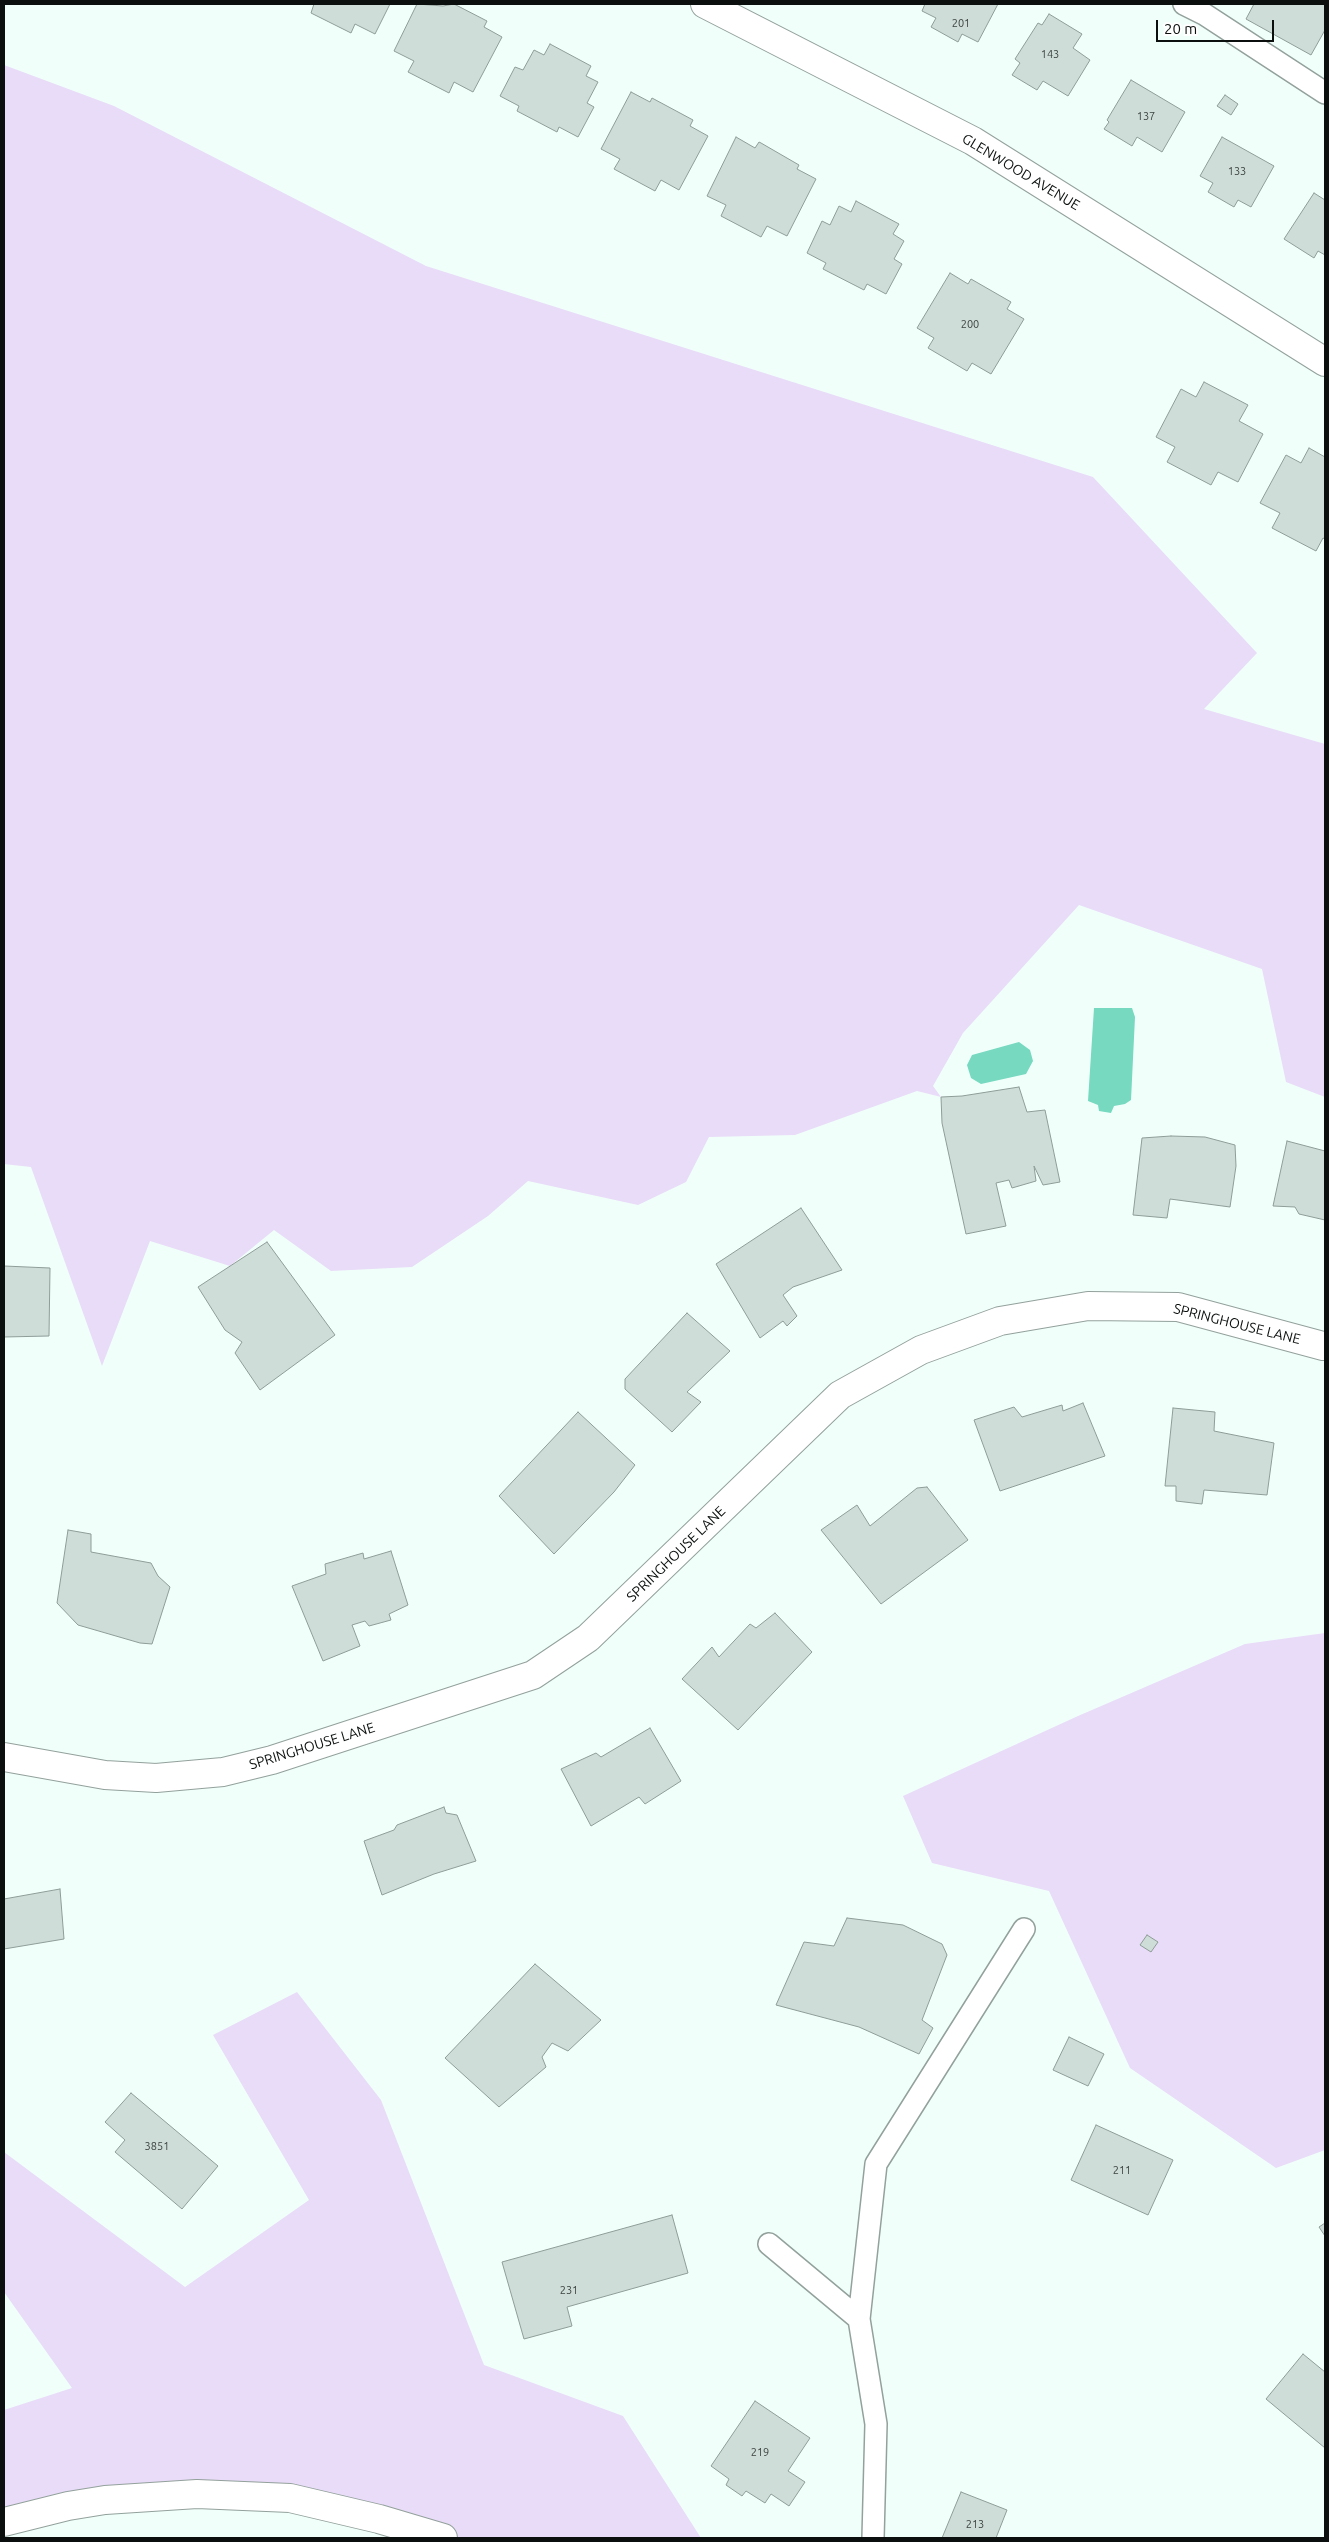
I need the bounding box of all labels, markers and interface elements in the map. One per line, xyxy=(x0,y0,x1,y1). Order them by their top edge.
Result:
scale bar xyxy=(1159,10,1276,42)
house number: 201 xyxy=(952,16,970,30)
text: 20 m xyxy=(1164,20,1197,37)
house number: 143 xyxy=(1041,47,1059,61)
house number: 137 xyxy=(1137,109,1155,123)
street label: GLENWOOD AVENUE xyxy=(959,130,1083,214)
house number: 133 xyxy=(1228,164,1246,178)
house number: 200 xyxy=(961,317,979,331)
street label: SPRINGHOUSE LANE xyxy=(1172,1300,1302,1348)
street label: SPRINGHOUSE LANE xyxy=(623,1503,729,1605)
street label: SPRINGHOUSE LANE xyxy=(247,1719,377,1773)
house number: 3851 xyxy=(145,2139,169,2153)
house number: 211 xyxy=(1113,2163,1131,2177)
house number: 231 xyxy=(560,2283,578,2297)
house number: 219 xyxy=(751,2445,769,2459)
house number: 213 xyxy=(966,2517,984,2531)

